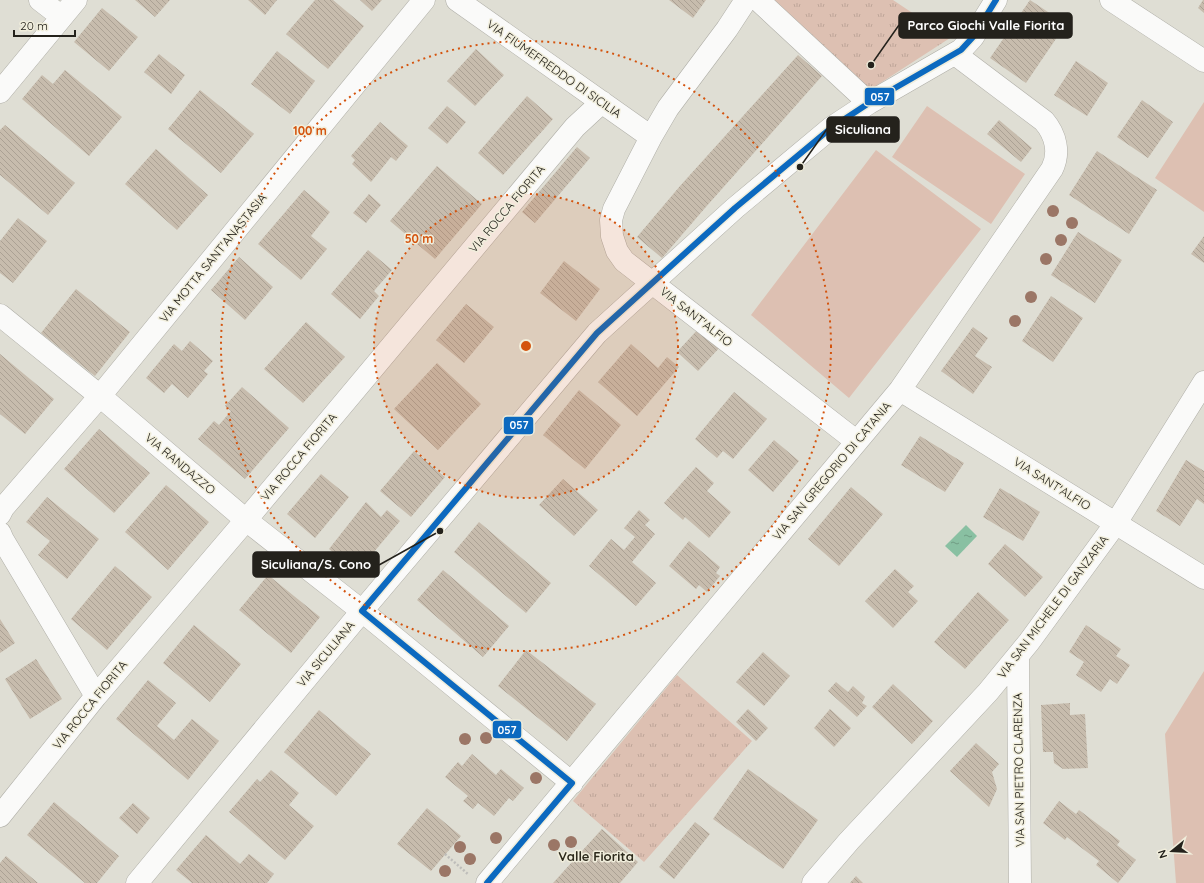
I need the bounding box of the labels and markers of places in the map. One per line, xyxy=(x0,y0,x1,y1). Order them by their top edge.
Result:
callout: Parco Giochi Valle Fiorita xyxy=(899,13,1072,38)
callout: Siculiana xyxy=(827,117,899,142)
centre of rings xyxy=(519,339,533,353)
callout: Siculiana/S. Cono xyxy=(253,552,379,577)

